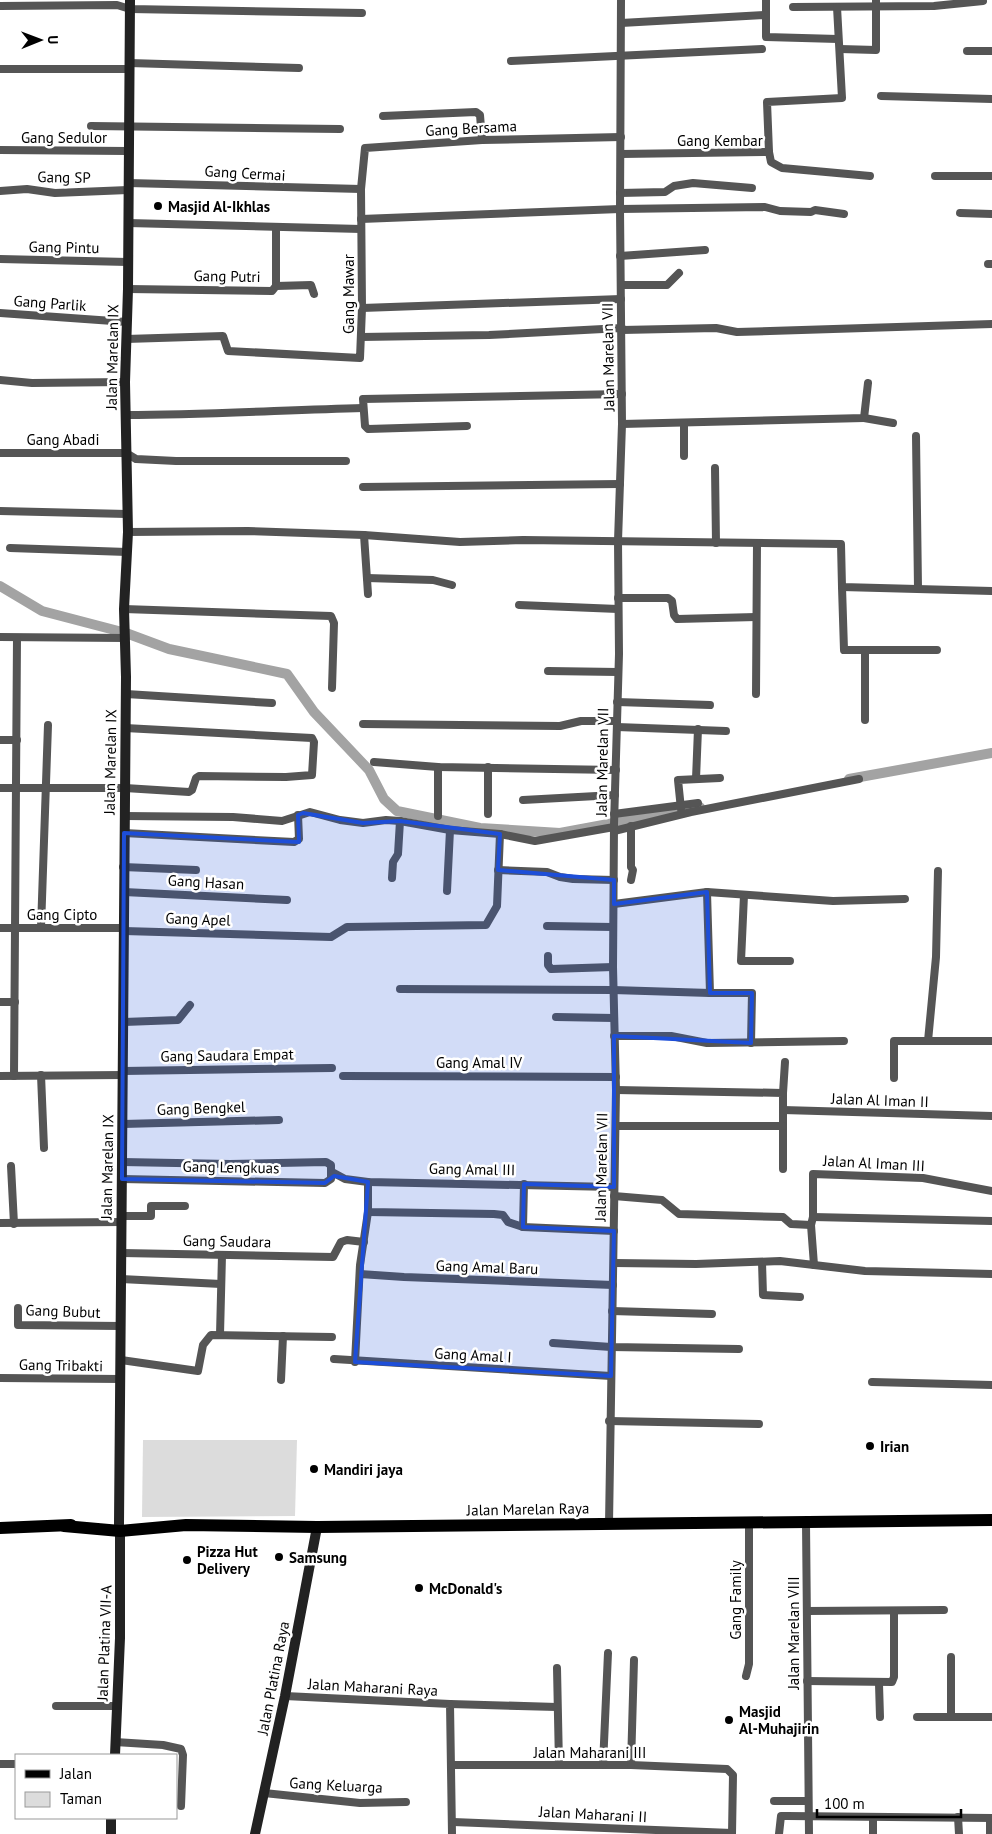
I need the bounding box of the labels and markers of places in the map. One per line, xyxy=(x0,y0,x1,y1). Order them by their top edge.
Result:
place label: Masjid Al-Ikhlas xyxy=(168,197,270,216)
marker: Masjid Al-Ikhlas xyxy=(152,200,164,212)
place label: Irian xyxy=(880,1437,909,1456)
marker: Irian xyxy=(864,1440,876,1452)
place label: Mandiri jaya xyxy=(324,1460,403,1479)
marker: Mandiri jaya xyxy=(308,1463,320,1475)
place label: Pizza Hut Delivery xyxy=(197,1542,258,1578)
place label: Samsung xyxy=(289,1548,347,1567)
marker: Samsung xyxy=(273,1551,285,1563)
marker: Pizza Hut Delivery xyxy=(181,1554,193,1566)
place label: McDonald's xyxy=(429,1579,502,1598)
marker: McDonald's xyxy=(413,1582,425,1594)
place label: Masjid Al-Muhajirin xyxy=(739,1702,819,1738)
marker: Masjid Al-Muhajirin xyxy=(723,1714,735,1726)

